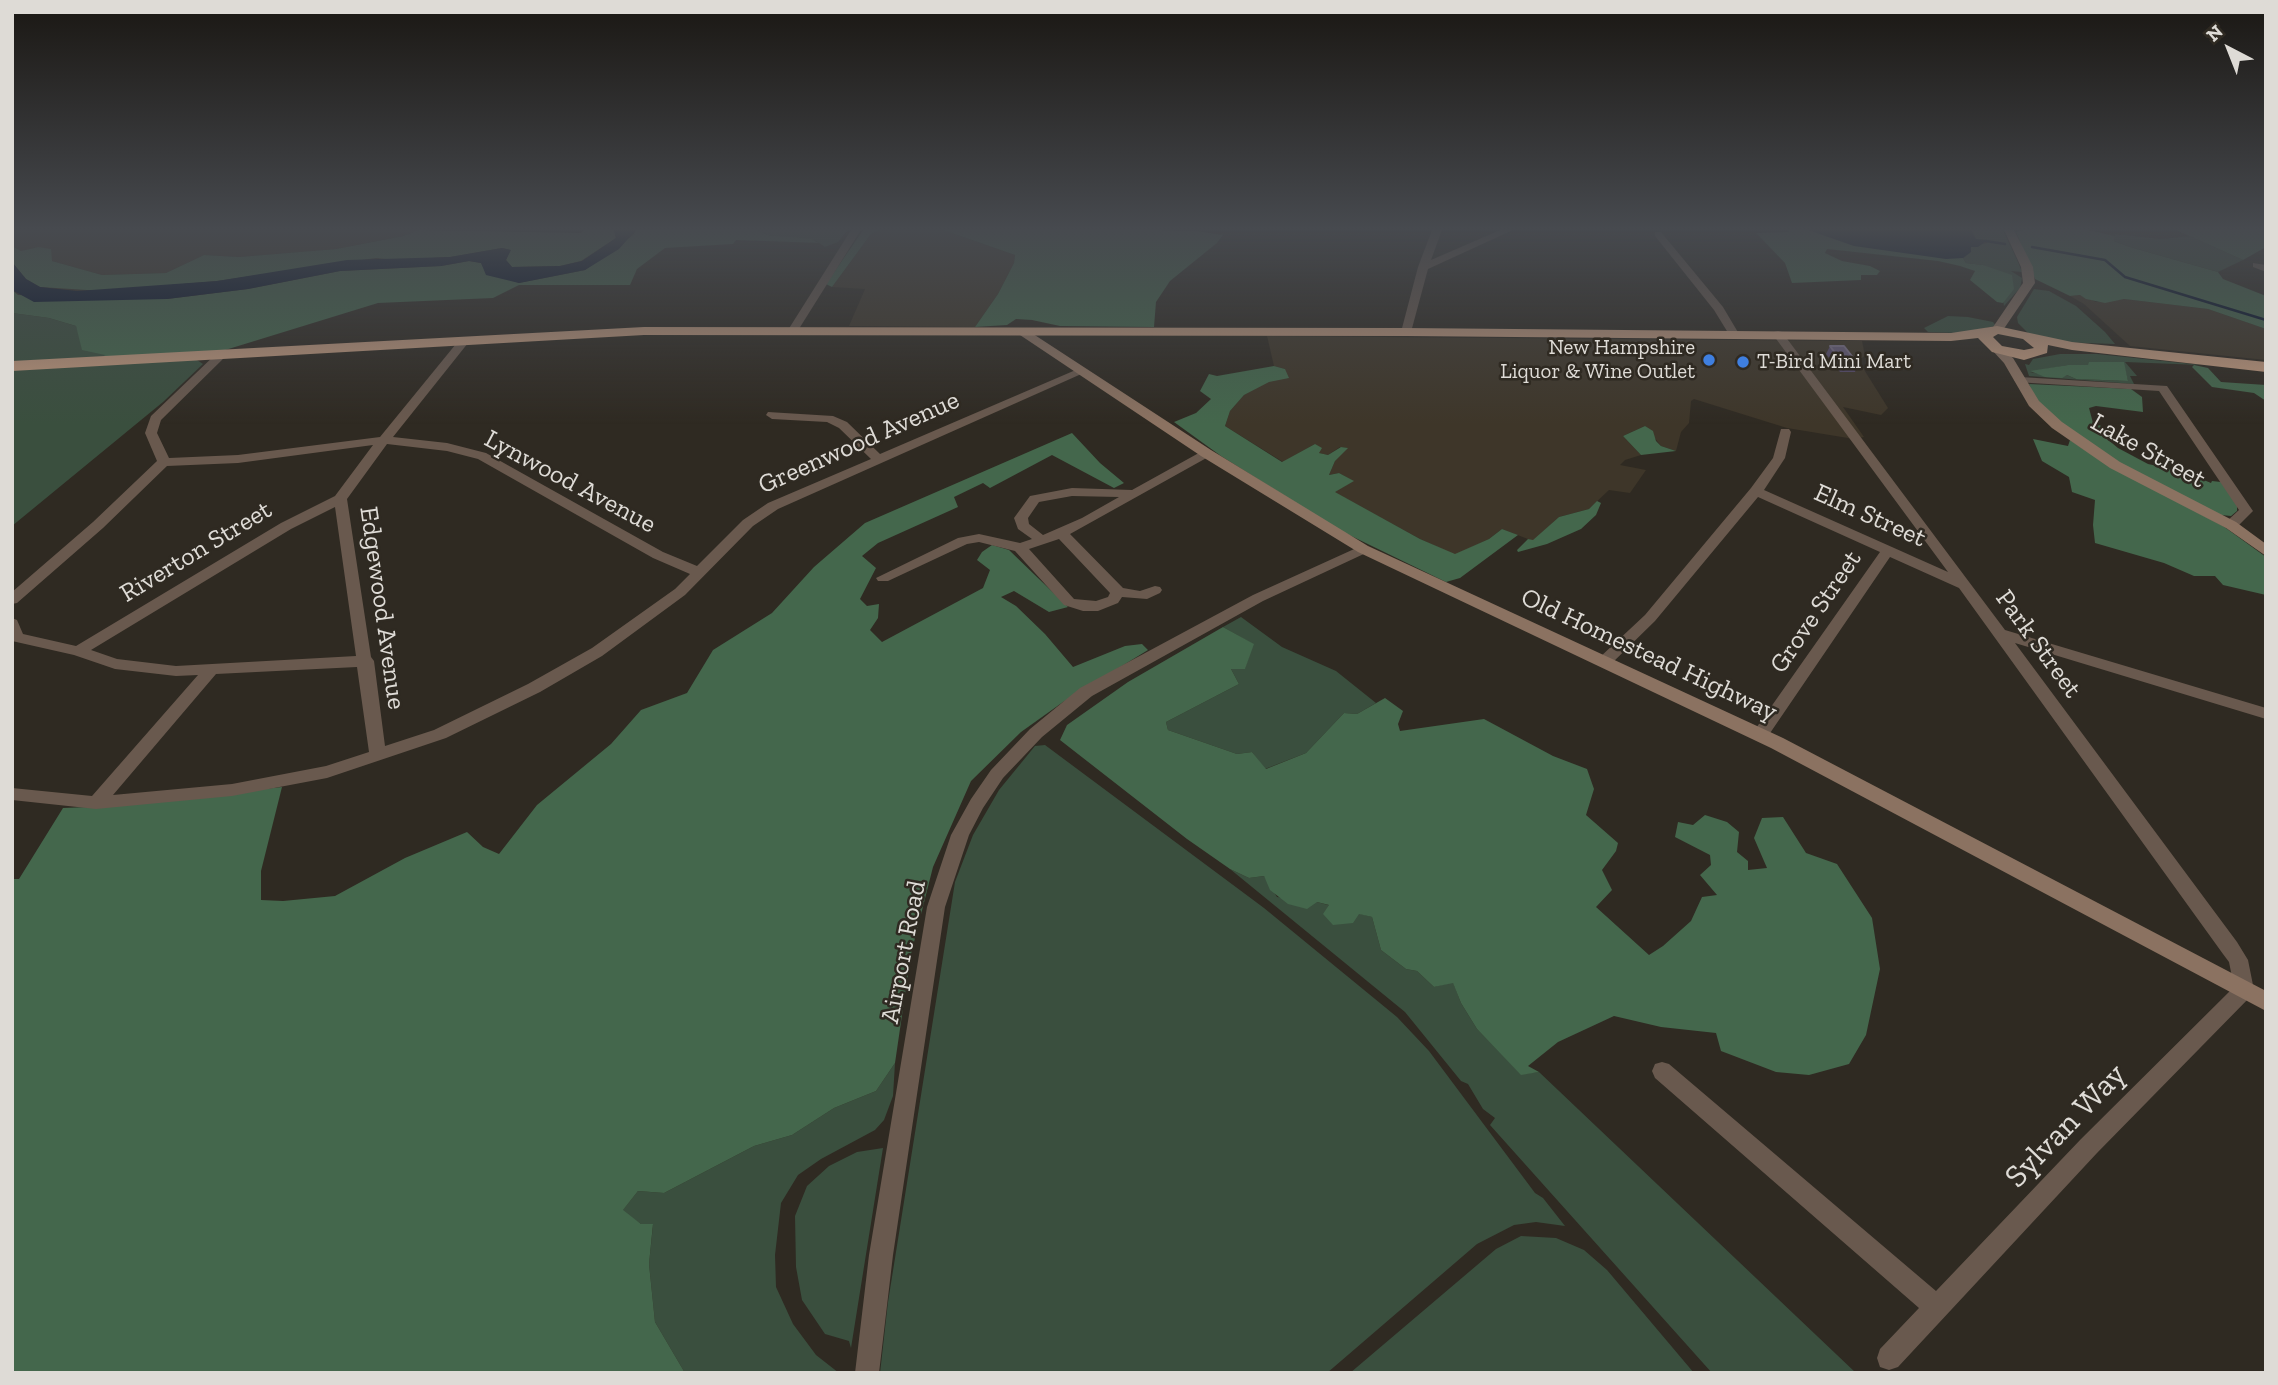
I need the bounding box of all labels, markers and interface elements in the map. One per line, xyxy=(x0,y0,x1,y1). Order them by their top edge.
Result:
north arrow xyxy=(2194,14,2264,84)
text: N xyxy=(2202,20,2228,46)
place label: New Hampshire Liquor & Wine Outlet xyxy=(1500,335,1695,385)
place label: T-Bird Mini Mart xyxy=(1757,349,1911,375)
marker: New Hampshire Liquor & Wine Outlet xyxy=(1701,352,1717,368)
marker: T-Bird Mini Mart xyxy=(1735,354,1751,370)
street label: Greenwood Avenue xyxy=(754,385,964,501)
street label: Lake Street xyxy=(2085,407,2211,495)
street label: Lynwood Avenue xyxy=(479,424,661,540)
street label: Elm Street xyxy=(1809,478,1931,554)
street label: Riverton Street xyxy=(115,495,277,609)
street label: Edgewood Avenue xyxy=(352,505,412,711)
street label: Grove Street xyxy=(1764,545,1868,679)
street label: Old Homestead Highway xyxy=(1516,582,1782,728)
street label: Park Street xyxy=(1988,584,2088,704)
street label: Airport Road xyxy=(875,878,933,1026)
street label: Sylvan Way xyxy=(1997,1056,2135,1196)

